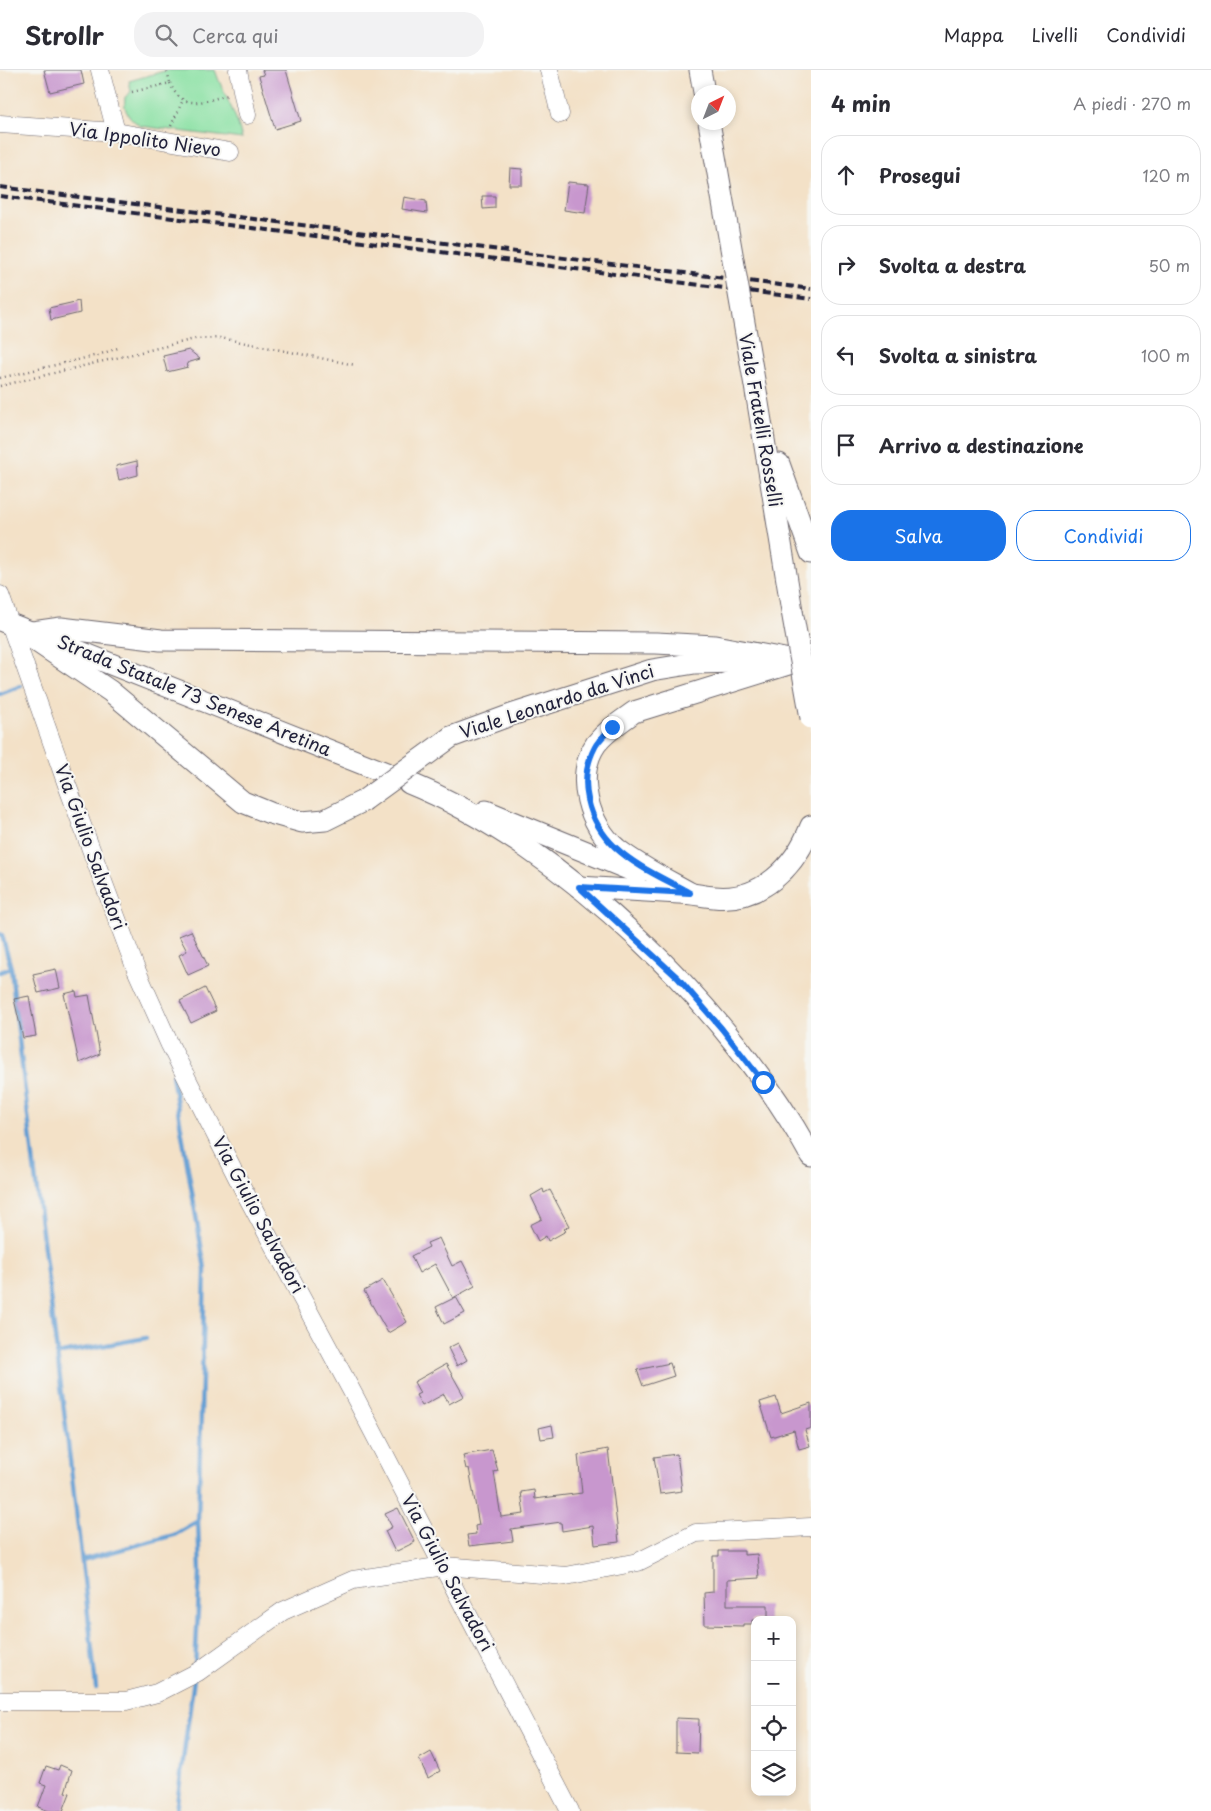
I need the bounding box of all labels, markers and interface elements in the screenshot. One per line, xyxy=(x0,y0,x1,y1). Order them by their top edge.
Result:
search box xyxy=(134,12,484,57)
text: Strollr xyxy=(25,17,104,53)
icon: search xyxy=(152,21,180,49)
text: Cerca qui xyxy=(192,21,279,49)
text: Mappa xyxy=(944,21,1004,48)
text: Livelli xyxy=(1032,21,1078,48)
text: Condividi xyxy=(1106,21,1186,48)
north arrow xyxy=(691,85,736,130)
text: 4 min xyxy=(831,87,891,119)
text: A piedi · 270 m xyxy=(1073,91,1191,115)
street label: Via Ippolito Nievo xyxy=(68,114,223,163)
icon: ahead xyxy=(832,161,860,189)
text: Prosegui xyxy=(879,161,961,189)
text: 120 m xyxy=(1143,163,1190,187)
icon: right xyxy=(832,251,860,279)
text: Svolta a destra xyxy=(879,251,1026,279)
text: 50 m xyxy=(1149,253,1190,277)
street label: Viale Fratelli Rosselli xyxy=(733,331,790,509)
icon: left xyxy=(832,341,860,369)
text: Svolta a sinistra xyxy=(879,341,1037,369)
text: 100 m xyxy=(1141,343,1190,367)
icon: arrive xyxy=(832,431,860,459)
text: Arrivo a destinazione xyxy=(879,431,1084,459)
button: Salva xyxy=(831,510,1006,561)
button: Condividi xyxy=(1016,510,1191,561)
street label: Strada Statale 73 Senese Aretina xyxy=(54,627,336,762)
street label: Viale Leonardo da Vinci xyxy=(456,656,657,745)
route end xyxy=(601,716,624,739)
street label: Via Giulio Salvadori xyxy=(49,760,134,933)
route start xyxy=(752,1071,775,1094)
street label: Via Giulio Salvadori xyxy=(206,1131,312,1298)
street label: Via Giulio Salvadori xyxy=(395,1489,501,1656)
map controls xyxy=(751,1616,796,1796)
button: + xyxy=(751,1616,796,1661)
button: − xyxy=(751,1661,796,1706)
button: locate xyxy=(751,1706,796,1751)
button: layers xyxy=(751,1751,796,1796)

